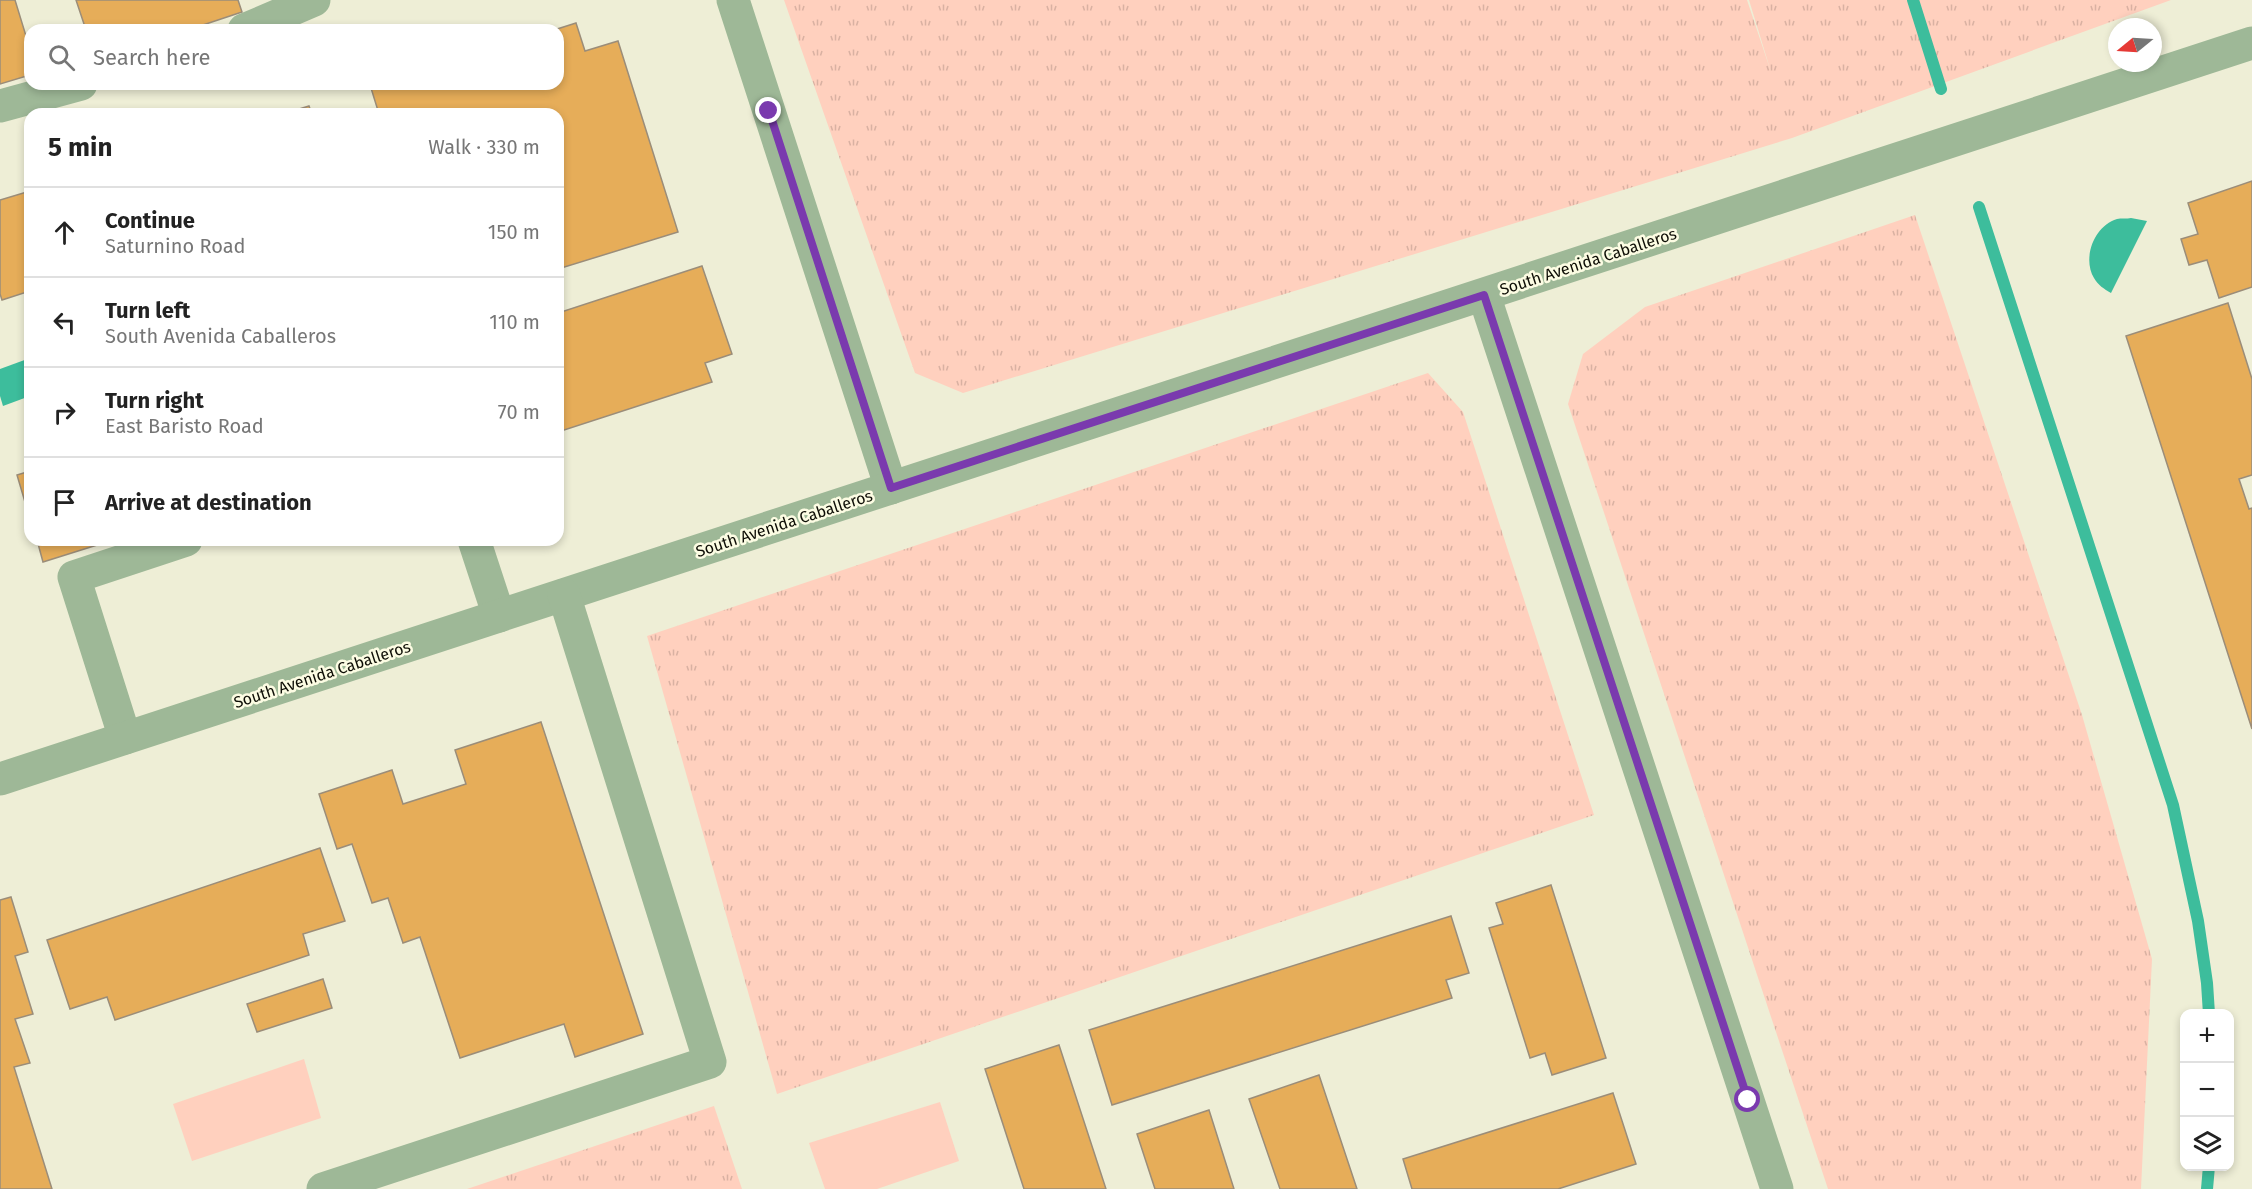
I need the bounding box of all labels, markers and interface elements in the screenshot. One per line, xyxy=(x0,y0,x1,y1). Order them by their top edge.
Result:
north arrow xyxy=(2108,18,2162,72)
search box xyxy=(24,24,564,90)
icon: search xyxy=(45,41,78,74)
text: Search here xyxy=(93,44,211,71)
route end xyxy=(755,97,781,123)
text: 5 min xyxy=(48,132,112,163)
text: Walk · 330 m xyxy=(428,135,540,159)
text: Continue xyxy=(105,207,195,234)
icon: ahead xyxy=(48,216,81,249)
text: 150 m xyxy=(488,220,540,244)
street label: South Avenida Caballeros xyxy=(1497,224,1679,299)
text: Saturnino Road xyxy=(105,234,246,258)
text: Turn left xyxy=(105,297,190,324)
icon: left xyxy=(48,306,81,339)
text: 110 m xyxy=(489,310,540,334)
text: South Avenida Caballeros xyxy=(105,324,336,348)
text: Turn right xyxy=(105,387,204,414)
icon: right xyxy=(48,396,81,429)
text: 70 m xyxy=(498,400,540,424)
text: East Baristo Road xyxy=(105,414,264,438)
icon: arrive xyxy=(48,486,81,519)
street label: South Avenida Caballeros xyxy=(693,486,875,561)
text: Arrive at destination xyxy=(105,489,312,516)
street label: South Avenida Caballeros xyxy=(231,637,413,712)
map controls xyxy=(2180,1009,2234,1171)
button: + xyxy=(2180,1009,2234,1063)
button: − xyxy=(2180,1063,2234,1117)
route start xyxy=(1734,1086,1760,1112)
button: layers xyxy=(2180,1117,2234,1171)

